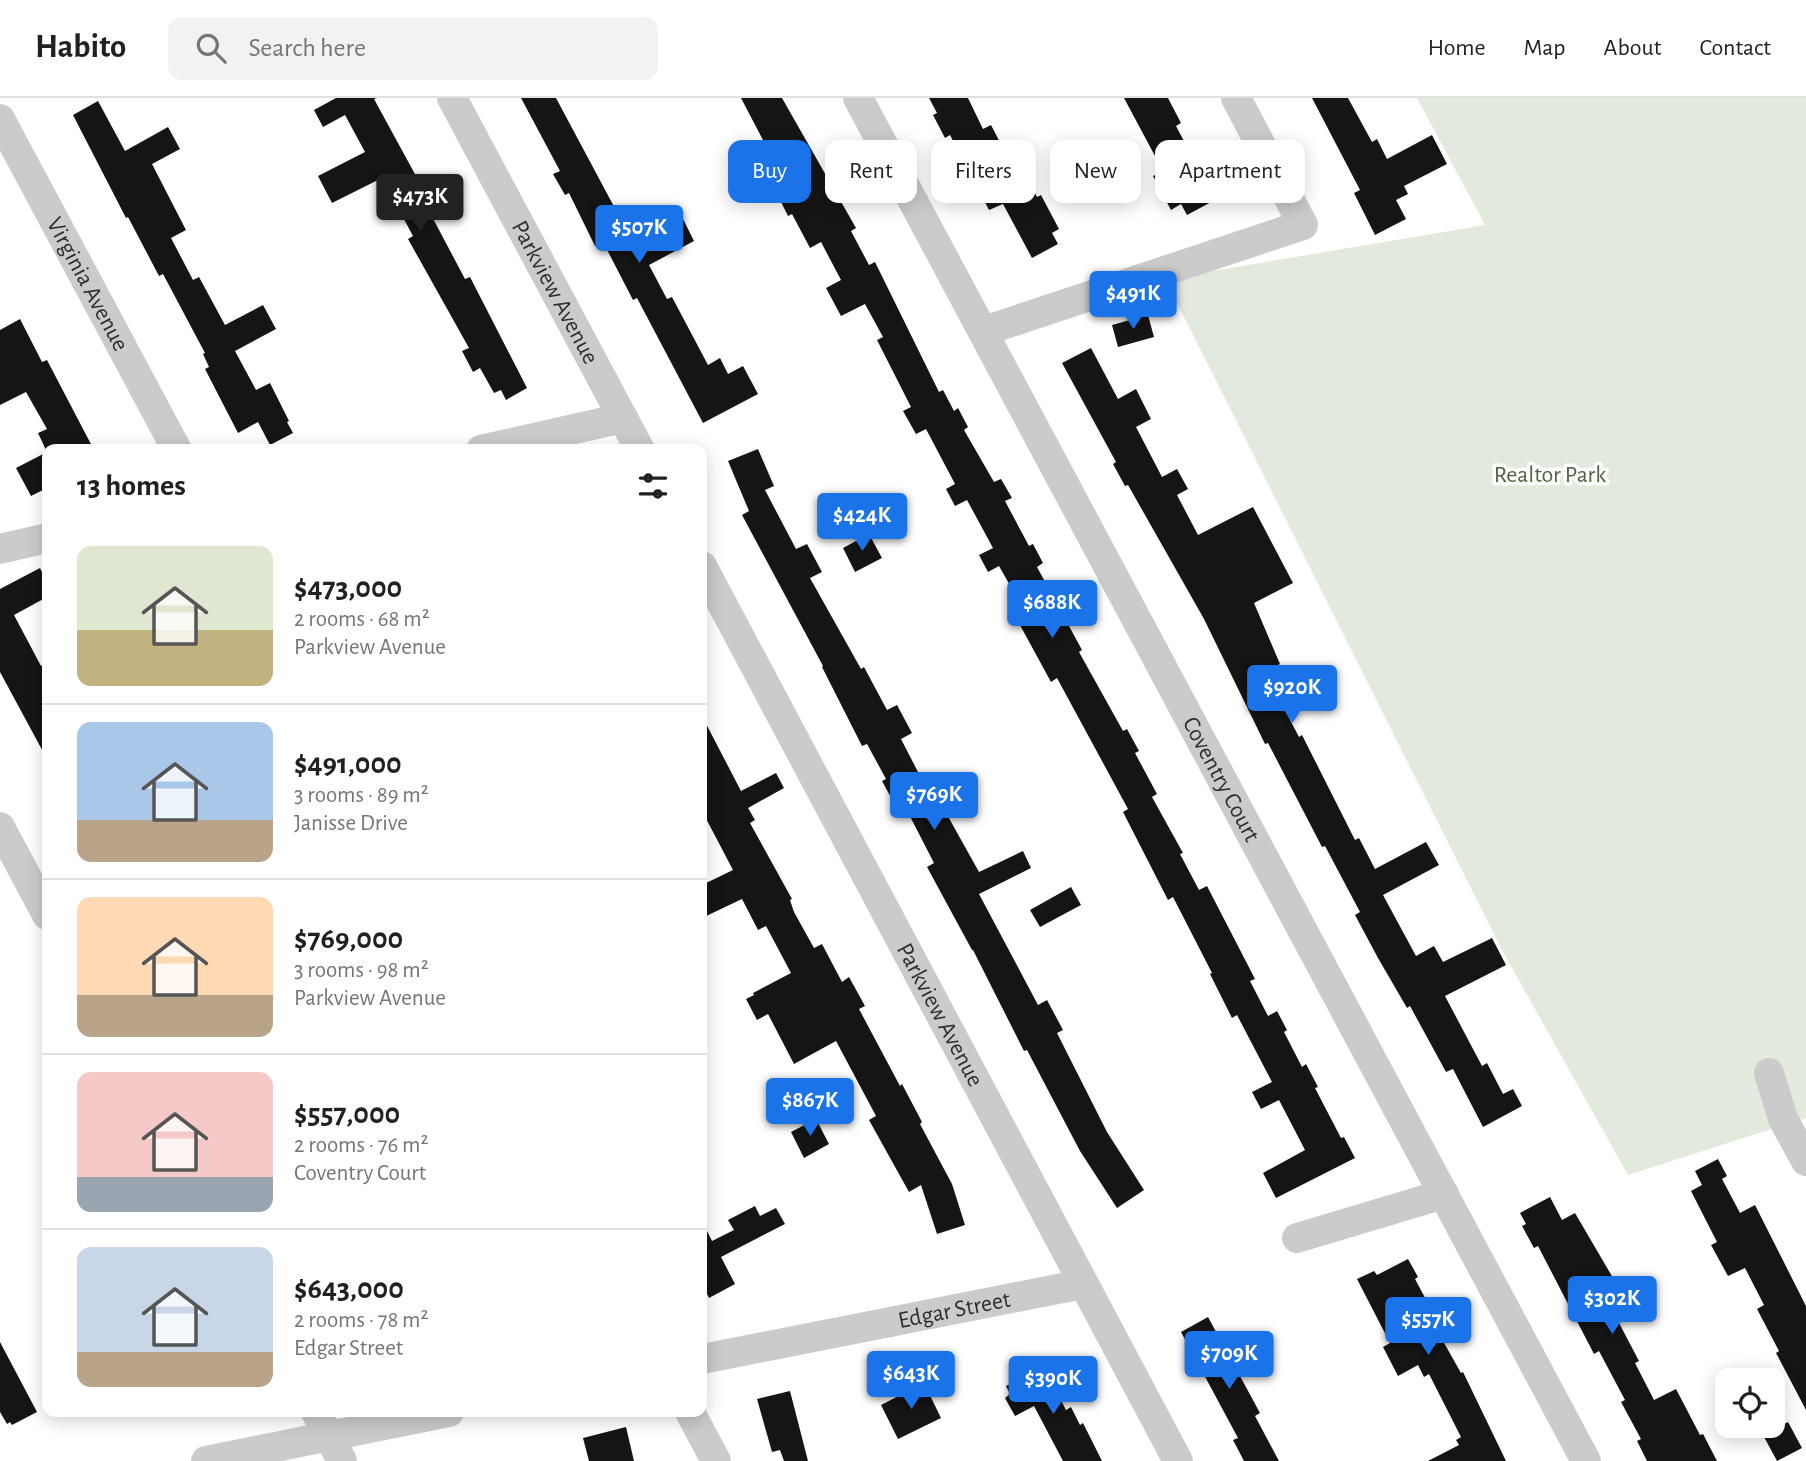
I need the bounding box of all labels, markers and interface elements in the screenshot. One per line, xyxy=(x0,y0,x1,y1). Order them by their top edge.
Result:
search box xyxy=(168,17,658,80)
icon: search xyxy=(192,29,230,67)
text: Habito xyxy=(35,31,126,64)
text: Search here xyxy=(248,35,366,61)
text: Home xyxy=(1428,36,1486,60)
text: Map xyxy=(1524,36,1566,60)
text: About xyxy=(1604,36,1661,60)
text: Contact xyxy=(1699,36,1771,60)
chip: Buy xyxy=(728,140,811,203)
chip: Rent xyxy=(825,140,917,203)
chip: Filters xyxy=(931,140,1036,203)
chip: New xyxy=(1050,140,1141,203)
chip: Apartment xyxy=(1155,140,1305,203)
pin: $473K xyxy=(371,174,469,234)
text: $473K xyxy=(392,185,448,208)
pin: $507K xyxy=(590,206,688,265)
street label: Virginia Avenue xyxy=(42,213,133,355)
text: $507K xyxy=(611,216,667,239)
street label: Parkview Avenue xyxy=(507,217,603,368)
pin: $491K xyxy=(1084,272,1182,331)
text: $491K xyxy=(1106,282,1160,305)
park label: Realtor Park xyxy=(1494,463,1606,487)
icon: filters xyxy=(634,467,672,505)
text: 13 homes xyxy=(77,471,186,501)
pin: $424K xyxy=(813,494,911,553)
text: $424K xyxy=(833,504,891,527)
text: $473,000 xyxy=(294,573,402,603)
icon: home xyxy=(133,574,217,658)
pin: $688K xyxy=(1003,580,1101,640)
text: $688K xyxy=(1023,591,1081,614)
text: 2 rooms · 68 m² xyxy=(294,608,430,631)
text: Parkview Avenue xyxy=(294,636,446,659)
pin: $920K xyxy=(1243,666,1341,725)
text: $920K xyxy=(1263,676,1321,699)
street label: Coventry Court xyxy=(1178,713,1264,846)
text: $491,000 xyxy=(294,749,402,779)
icon: home xyxy=(133,750,217,834)
pin: $769K xyxy=(885,772,983,832)
text: $769K xyxy=(906,783,962,806)
text: 3 rooms · 89 m² xyxy=(294,784,429,807)
text: Janisse Drive xyxy=(294,812,408,835)
text: $769,000 xyxy=(294,924,403,954)
icon: home xyxy=(133,925,217,1009)
street label: Parkview Avenue xyxy=(892,939,988,1091)
text: 3 rooms · 98 m² xyxy=(294,959,429,982)
text: Parkview Avenue xyxy=(294,987,446,1010)
pin: $867K xyxy=(761,1079,859,1138)
text: $867K xyxy=(782,1089,838,1112)
text: $557,000 xyxy=(294,1099,400,1129)
icon: home xyxy=(133,1100,217,1184)
text: 2 rooms · 76 m² xyxy=(294,1134,428,1157)
text: Coventry Court xyxy=(294,1162,426,1185)
text: $643,000 xyxy=(294,1274,404,1304)
icon: home xyxy=(133,1275,217,1359)
pin: $302K xyxy=(1563,1276,1661,1336)
text: $302K xyxy=(1584,1287,1640,1310)
street label: Edgar Street xyxy=(896,1288,1013,1333)
pin: $557K xyxy=(1379,1298,1477,1357)
text: $557K xyxy=(1401,1308,1455,1331)
text: 2 rooms · 78 m² xyxy=(294,1309,429,1332)
pin: $709K xyxy=(1180,1332,1278,1391)
text: Edgar Street xyxy=(294,1337,403,1360)
text: $709K xyxy=(1201,1342,1257,1365)
pin: $643K xyxy=(862,1352,960,1411)
pin: $390K xyxy=(1004,1356,1102,1416)
text: $643K xyxy=(883,1362,939,1385)
text: $390K xyxy=(1025,1367,1081,1390)
map controls xyxy=(1715,1368,1785,1438)
button: locate xyxy=(1715,1368,1785,1438)

